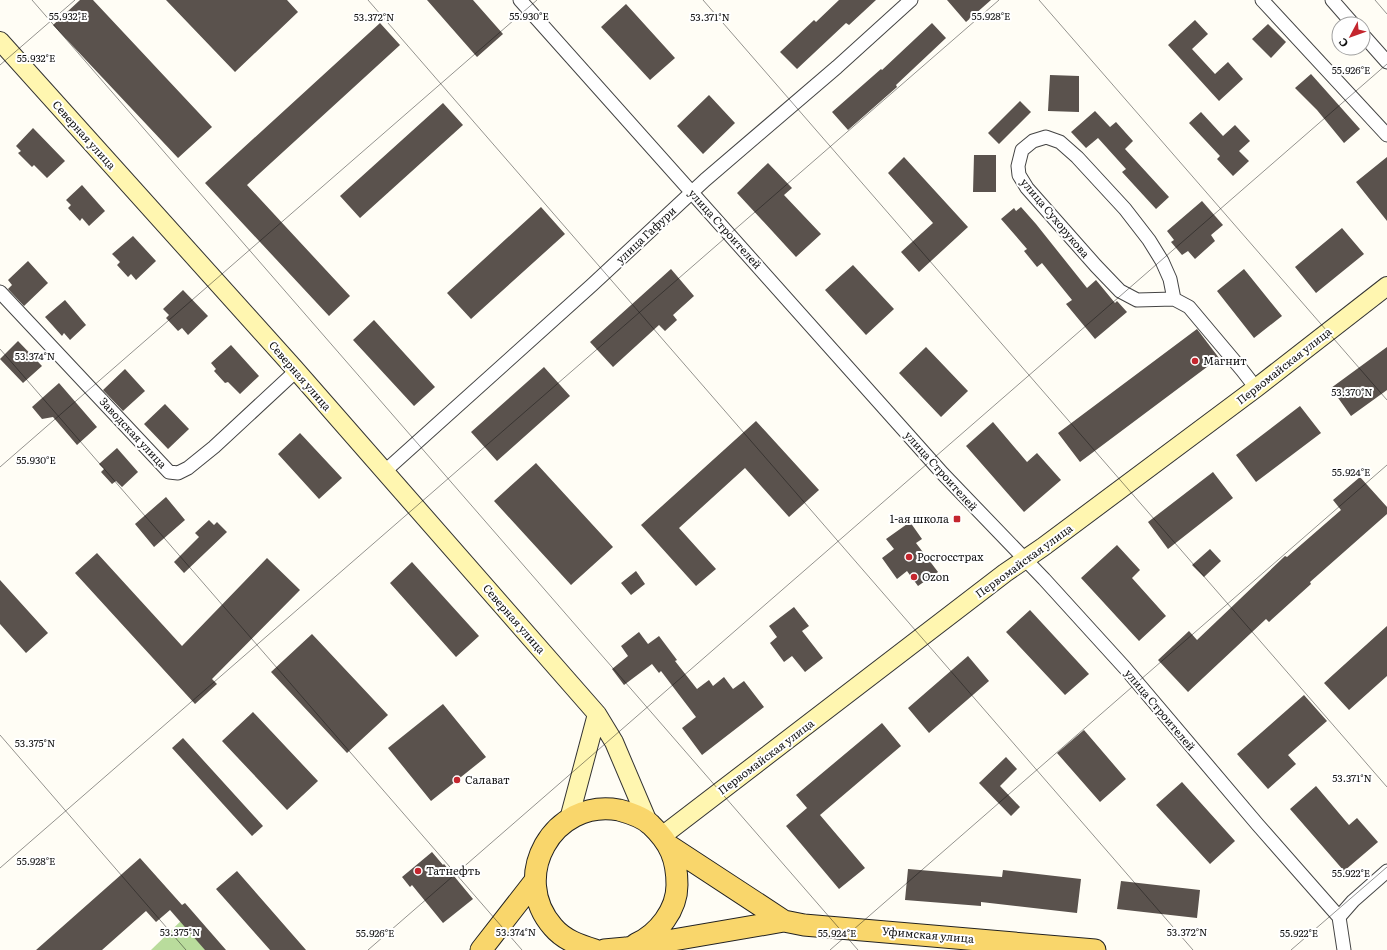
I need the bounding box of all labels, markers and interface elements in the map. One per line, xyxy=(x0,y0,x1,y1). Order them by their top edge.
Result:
text: 55.932°E xyxy=(49,8,87,23)
text: 55.930°E xyxy=(509,8,549,23)
text: 55.928°E xyxy=(972,8,1010,23)
text: 53.372°N xyxy=(354,9,394,24)
text: 53.371°N xyxy=(690,9,730,24)
north arrow xyxy=(1331,16,1371,56)
text: С xyxy=(1334,35,1351,51)
text: 55.932°E xyxy=(17,50,55,65)
text: 55.926°E xyxy=(1332,62,1370,77)
street label: Северная улица xyxy=(49,96,120,172)
street label: улица Сухорукова xyxy=(1018,174,1094,261)
street label: улица Строителей xyxy=(685,185,766,272)
street label: улица Гафури xyxy=(612,202,679,266)
street label: Первомайская улица xyxy=(1232,323,1334,407)
street label: Северная улица xyxy=(266,337,336,414)
text: 53.374°N xyxy=(15,348,55,363)
place label: Магнит xyxy=(1203,352,1247,368)
marker: Магнит xyxy=(1190,356,1200,366)
text: 53.370°N xyxy=(1331,384,1373,399)
street label: Заводская улица xyxy=(96,393,171,471)
street label: улица Строителей xyxy=(901,427,982,514)
text: 55.930°E xyxy=(16,452,56,467)
text: 55.924°E xyxy=(1332,464,1370,479)
place label: 1-ая школа xyxy=(890,510,949,526)
marker: 1-ая школа xyxy=(952,514,962,524)
street label: Первомайская улица xyxy=(971,519,1075,601)
place label: Росгосстрах xyxy=(917,548,984,564)
marker: Росгосстрах xyxy=(904,552,914,562)
place label: Ozon xyxy=(922,568,949,584)
marker: Ozon xyxy=(909,572,919,582)
street label: Северная улица xyxy=(480,580,550,657)
street label: улица Строителей xyxy=(1122,665,1200,754)
street label: Первомайская улица xyxy=(714,715,817,798)
text: 53.375°N xyxy=(15,735,55,750)
text: 53.371°N xyxy=(1332,770,1372,785)
place label: Салават xyxy=(465,771,510,787)
marker: Салават xyxy=(452,775,462,785)
text: 55.928°E xyxy=(17,853,55,868)
place label: Татнефть xyxy=(426,862,480,878)
text: 55.922°E xyxy=(1332,865,1370,880)
marker: Татнефть xyxy=(413,866,423,876)
street label: Уфимская улица xyxy=(881,922,975,946)
text: 53.375°N xyxy=(160,924,200,939)
text: 53.374°N xyxy=(496,924,536,939)
text: 53.372°N xyxy=(1167,924,1207,939)
text: 55.926°E xyxy=(356,925,394,940)
text: 55.924°E xyxy=(818,925,856,940)
text: 55.922°E xyxy=(1280,925,1318,940)

